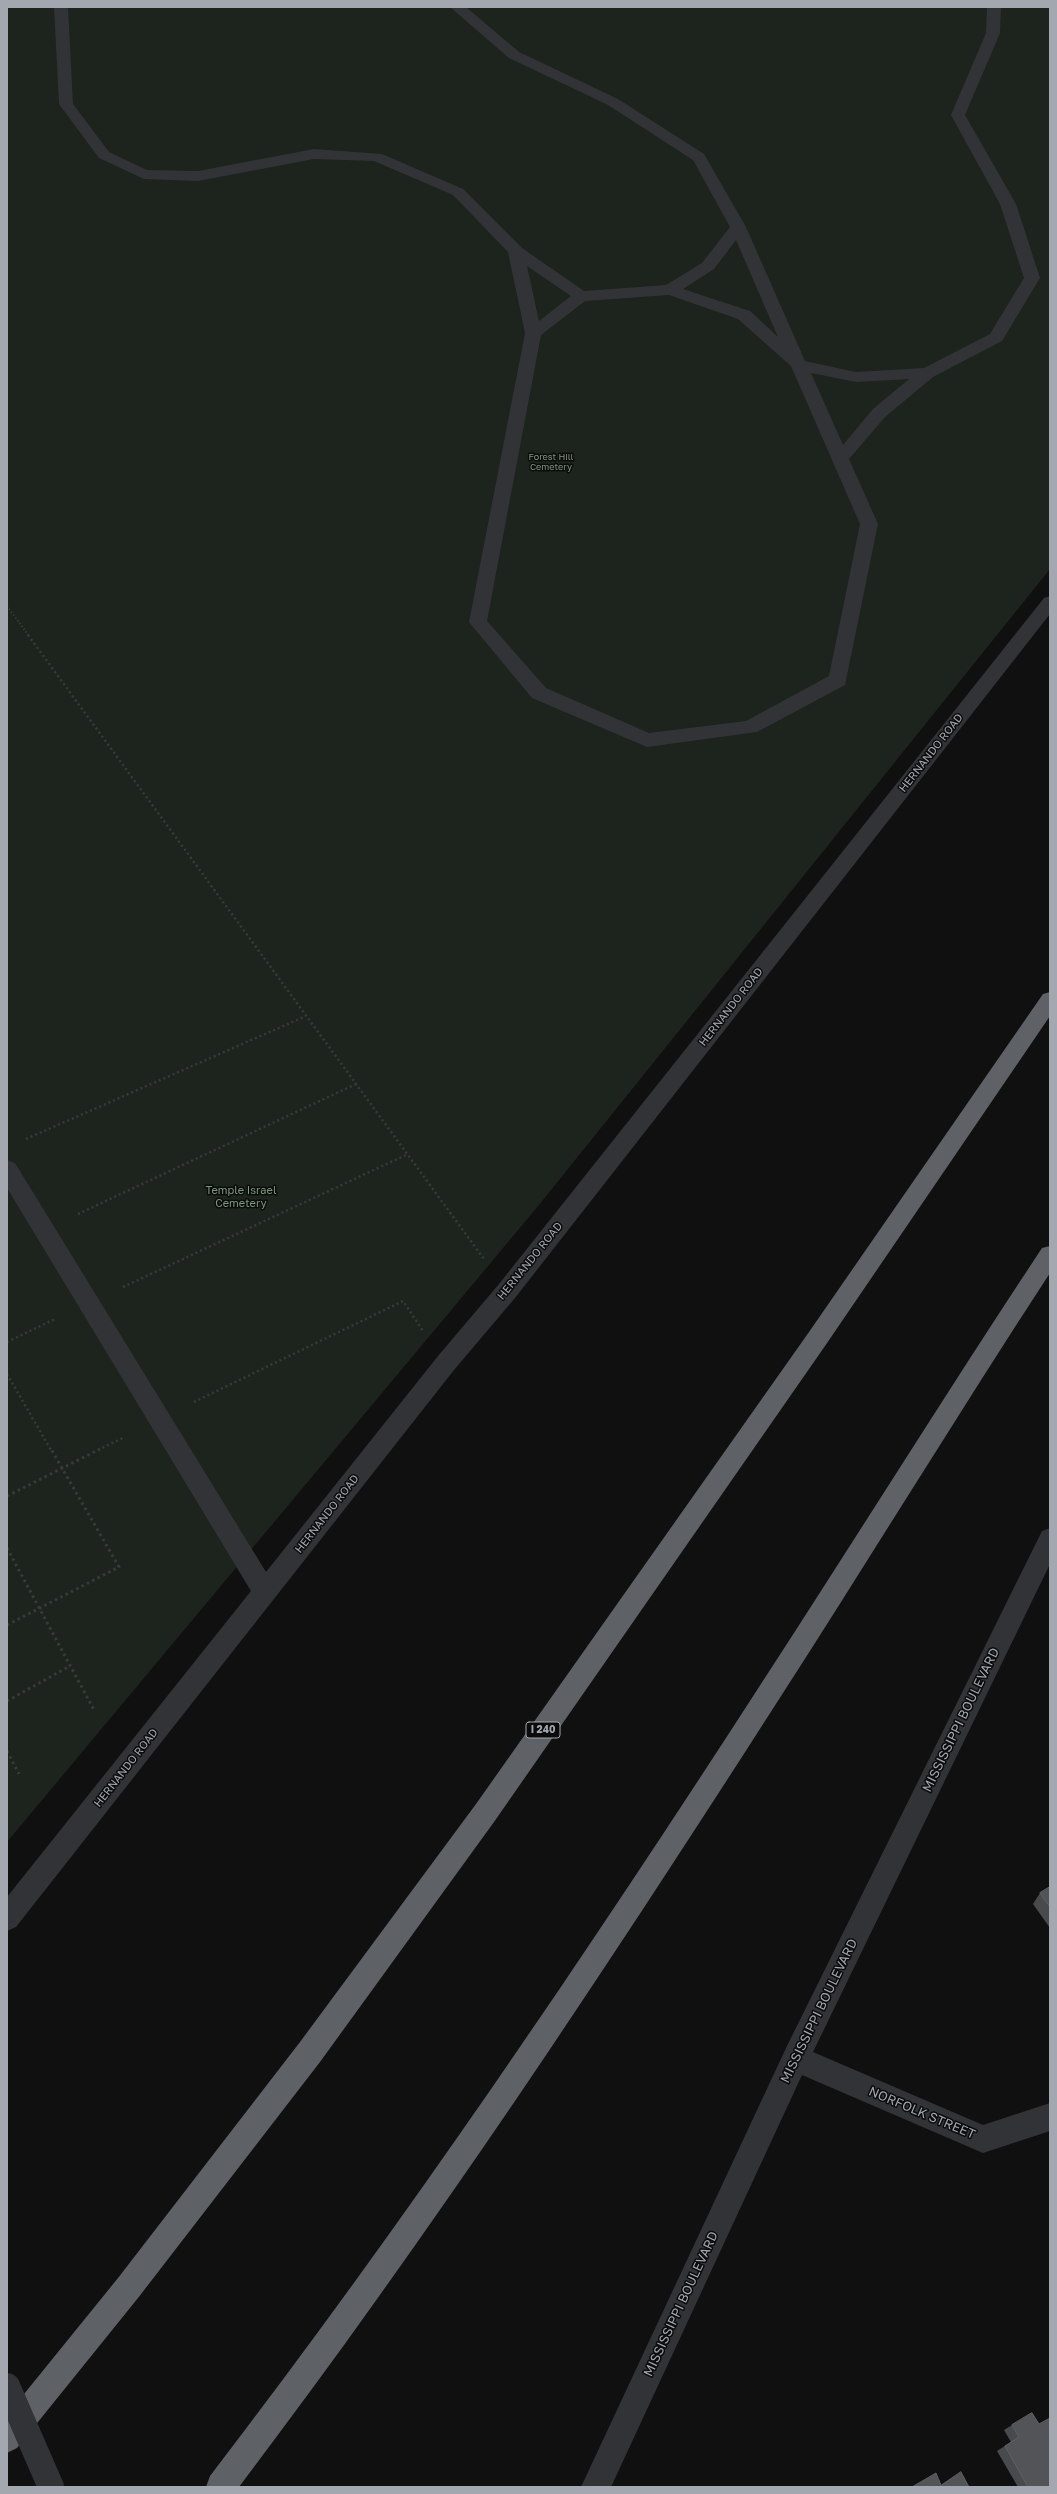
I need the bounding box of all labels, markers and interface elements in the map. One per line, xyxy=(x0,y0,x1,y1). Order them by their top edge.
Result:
park label: Forest Hill Cemetery xyxy=(529,452,573,473)
street label: HERNANDO ROAD xyxy=(896,711,966,795)
street label: HERNANDO ROAD xyxy=(696,965,766,1049)
park label: Temple Israel Cemetery xyxy=(206,1184,276,1210)
street label: HERNANDO ROAD xyxy=(495,1220,565,1302)
street label: HERNANDO ROAD xyxy=(292,1472,362,1556)
street label: MISSISSIPPI BOULEVARD xyxy=(919,1645,1003,1795)
road number: I 240 xyxy=(526,1722,560,1738)
street label: HERNANDO ROAD xyxy=(91,1726,161,1810)
street label: MISSISSIPPI BOULEVARD xyxy=(777,1936,861,2086)
street label: NORFOLK STREET xyxy=(866,2083,978,2143)
street label: MISSISSIPPI BOULEVARD xyxy=(640,2229,722,2379)

